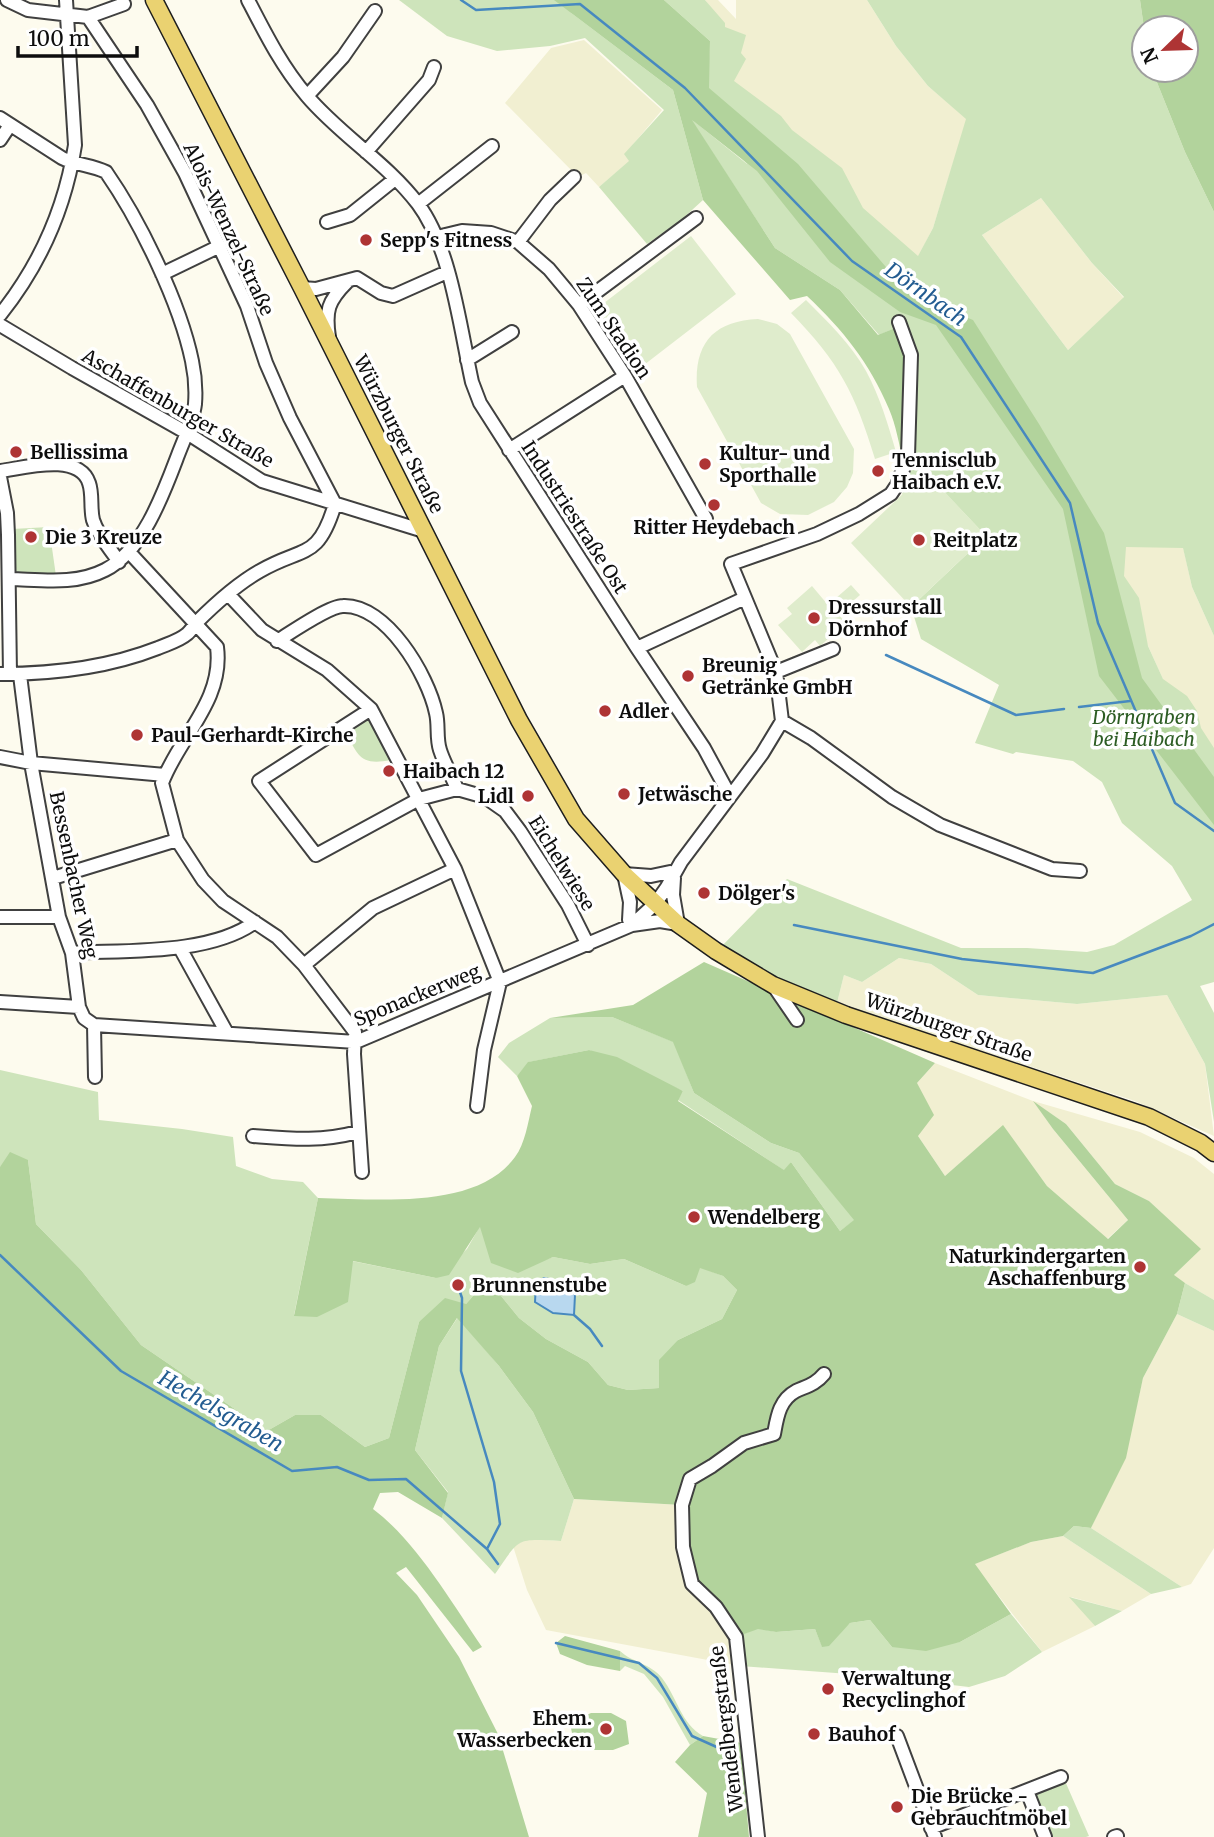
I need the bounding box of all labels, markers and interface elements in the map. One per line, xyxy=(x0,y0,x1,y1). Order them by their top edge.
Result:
scale bar xyxy=(18,14,136,58)
north arrow xyxy=(1130,14,1200,84)
text: 100 m xyxy=(28,25,90,52)
text: N xyxy=(1135,44,1163,67)
street label: Alois-Wenzel-Straße xyxy=(178,138,280,319)
place label: Sepp's Fitness xyxy=(380,228,513,252)
marker: Sepp's Fitness xyxy=(358,232,374,248)
water label: Dörnbach xyxy=(879,255,972,332)
street label: Zum Stadion xyxy=(571,273,657,384)
street label: Aschaffenburger Straße xyxy=(77,343,278,473)
street label: Würzburger Straße xyxy=(348,350,449,517)
street label: Industriestraße Ost xyxy=(517,436,634,598)
place label: Bellissima xyxy=(30,440,129,464)
place label: Kultur- und Sporthalle xyxy=(719,441,830,487)
marker: Bellissima xyxy=(8,444,24,460)
place label: Tennisclub Haibach e.V. xyxy=(892,448,1002,494)
marker: Kultur- und Sporthalle xyxy=(697,456,713,472)
marker: Tennisclub Haibach e.V. xyxy=(870,463,886,479)
marker: Ritter Heydebach xyxy=(706,497,722,513)
place label: Ritter Heydebach xyxy=(633,515,795,539)
place label: Die 3 Kreuze xyxy=(45,525,162,549)
place label: Reitplatz xyxy=(933,528,1018,552)
marker: Die 3 Kreuze xyxy=(23,529,39,545)
marker: Reitplatz xyxy=(911,532,927,548)
place label: Dressurstall Dörnhof xyxy=(828,595,942,641)
marker: Dressurstall Dörnhof xyxy=(806,610,822,626)
place label: Breunig Getränke GmbH xyxy=(702,653,853,699)
marker: Breunig Getränke GmbH xyxy=(680,668,696,684)
place label: Adler xyxy=(618,699,670,723)
marker: Adler xyxy=(597,703,613,719)
park label: Dörngraben bei Haibach xyxy=(1091,705,1196,751)
place label: Paul-Gerhardt-Kirche xyxy=(151,723,354,747)
marker: Paul-Gerhardt-Kirche xyxy=(129,727,145,743)
place label: Haibach 12 xyxy=(403,759,504,783)
marker: Haibach 12 xyxy=(381,763,397,779)
place label: Jetwäsche xyxy=(637,782,732,806)
place label: Lidl xyxy=(478,784,514,808)
marker: Jetwäsche xyxy=(616,786,632,802)
marker: Lidl xyxy=(520,788,536,804)
street label: Bessenbacher Weg xyxy=(45,789,104,961)
street label: Eichelwiese xyxy=(523,811,601,915)
place label: Dölger's xyxy=(718,881,795,905)
marker: Dölger's xyxy=(696,885,712,901)
street label: Sponackerweg xyxy=(350,959,484,1031)
street label: Würzburger Straße xyxy=(862,987,1036,1067)
place label: Wendelberg xyxy=(707,1205,820,1229)
marker: Wendelberg xyxy=(686,1209,702,1225)
place label: Naturkindergarten Aschaffenburg xyxy=(949,1244,1126,1290)
marker: Naturkindergarten Aschaffenburg xyxy=(1132,1259,1148,1275)
place label: Brunnenstube xyxy=(472,1273,607,1297)
marker: Brunnenstube xyxy=(450,1277,466,1293)
water label: Hechelsgraben xyxy=(153,1364,288,1458)
street label: Wendelbergstraße xyxy=(704,1645,748,1814)
place label: Verwaltung Recyclinghof xyxy=(841,1666,967,1712)
marker: Verwaltung Recyclinghof xyxy=(820,1681,836,1697)
place label: Ehem. Wasserbecken xyxy=(456,1706,592,1752)
marker: Ehem. Wasserbecken xyxy=(598,1721,614,1737)
place label: Bauhof xyxy=(828,1722,897,1746)
marker: Bauhof xyxy=(806,1726,822,1742)
place label: Die Brücke - Gebrauchtmöbel xyxy=(911,1784,1067,1830)
marker: Die Brücke - Gebrauchtmöbel xyxy=(889,1799,905,1815)

